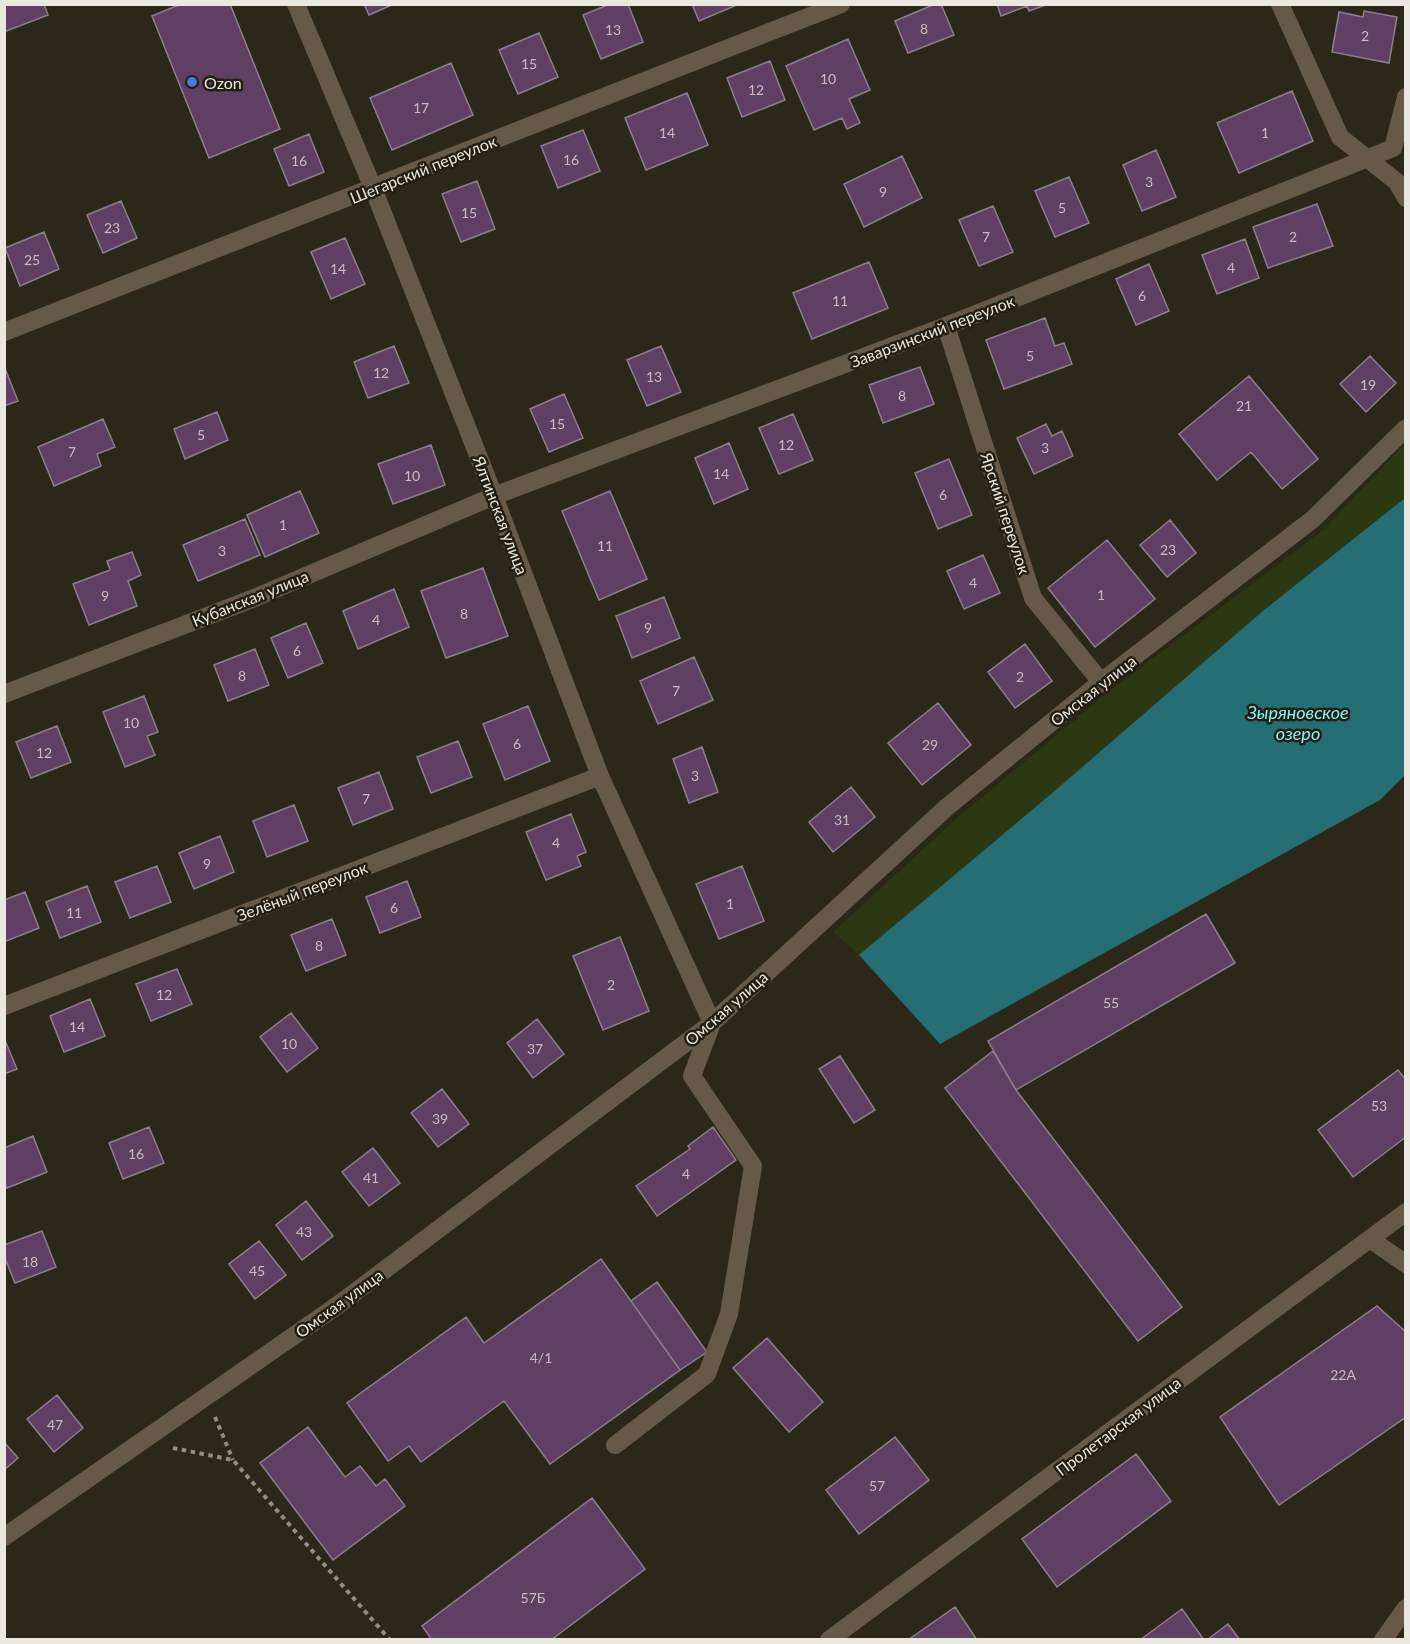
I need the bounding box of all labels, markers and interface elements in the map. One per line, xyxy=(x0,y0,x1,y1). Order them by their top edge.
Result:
house number: 8 xyxy=(920,20,928,37)
house number: 13 xyxy=(605,21,621,38)
house number: 2 xyxy=(1361,27,1369,44)
house number: 15 xyxy=(521,55,537,72)
house number: 10 xyxy=(820,70,836,87)
place label: Ozon xyxy=(204,73,242,92)
marker: Ozon xyxy=(185,75,199,89)
house number: 12 xyxy=(748,81,764,98)
house number: 17 xyxy=(413,99,429,116)
house number: 14 xyxy=(659,124,675,141)
house number: 1 xyxy=(1261,124,1269,141)
street label: Шегарский переулок xyxy=(347,131,500,207)
house number: 16 xyxy=(563,151,579,168)
house number: 16 xyxy=(291,152,307,169)
house number: 3 xyxy=(1145,173,1153,190)
house number: 9 xyxy=(879,183,887,200)
house number: 5 xyxy=(1058,199,1066,216)
house number: 15 xyxy=(461,204,477,221)
house number: 23 xyxy=(104,219,120,236)
house number: 7 xyxy=(982,228,990,245)
house number: 2 xyxy=(1289,228,1297,245)
house number: 25 xyxy=(24,251,40,268)
house number: 4 xyxy=(1227,259,1235,276)
house number: 14 xyxy=(330,260,346,277)
house number: 6 xyxy=(1138,287,1146,304)
street label: Заварзинский переулок xyxy=(847,291,1018,371)
house number: 11 xyxy=(832,292,848,309)
house number: 5 xyxy=(1026,347,1034,364)
house number: 12 xyxy=(373,364,389,381)
house number: 13 xyxy=(646,368,662,385)
house number: 19 xyxy=(1360,376,1376,393)
house number: 8 xyxy=(898,387,906,404)
house number: 21 xyxy=(1236,397,1252,414)
house number: 15 xyxy=(549,415,565,432)
house number: 5 xyxy=(197,426,205,443)
house number: 12 xyxy=(778,436,794,453)
house number: 3 xyxy=(1041,439,1049,456)
house number: 7 xyxy=(68,443,76,460)
street label: Ярский переулок xyxy=(977,449,1035,577)
street label: Ялтинская улица xyxy=(469,452,532,577)
house number: 14 xyxy=(713,465,729,482)
house number: 10 xyxy=(404,467,420,484)
house number: 6 xyxy=(939,486,947,503)
house number: 1 xyxy=(279,516,287,533)
house number: 11 xyxy=(597,537,613,554)
house number: 23 xyxy=(1160,541,1176,558)
house number: 3 xyxy=(218,542,226,559)
street label: Кубанская улица xyxy=(189,566,311,630)
house number: 4 xyxy=(969,574,977,591)
house number: 1 xyxy=(1097,586,1105,603)
house number: 9 xyxy=(101,587,109,604)
house number: 8 xyxy=(460,605,468,622)
house number: 4 xyxy=(372,611,380,628)
house number: 9 xyxy=(644,619,652,636)
house number: 6 xyxy=(293,642,301,659)
street label: Омская улица xyxy=(1046,651,1140,729)
house number: 8 xyxy=(238,667,246,684)
house number: 2 xyxy=(1016,668,1024,685)
house number: 7 xyxy=(672,682,680,699)
water label: Зыряновское озеро xyxy=(1246,701,1349,744)
house number: 10 xyxy=(123,714,139,731)
house number: 6 xyxy=(513,735,521,752)
house number: 29 xyxy=(922,736,938,753)
house number: 12 xyxy=(36,744,52,761)
house number: 3 xyxy=(691,767,699,784)
house number: 7 xyxy=(362,790,370,807)
house number: 31 xyxy=(834,811,850,828)
house number: 4 xyxy=(552,834,560,851)
house number: 9 xyxy=(203,855,211,872)
street label: Зелёный переулок xyxy=(234,857,371,925)
house number: 1 xyxy=(726,895,734,912)
house number: 6 xyxy=(390,899,398,916)
house number: 11 xyxy=(66,904,82,921)
house number: 8 xyxy=(315,937,323,954)
street label: Омская улица xyxy=(681,967,771,1049)
house number: 2 xyxy=(607,976,615,993)
house number: 12 xyxy=(156,986,172,1003)
house number: 55 xyxy=(1103,994,1119,1011)
house number: 14 xyxy=(69,1018,85,1035)
house number: 10 xyxy=(281,1035,297,1052)
house number: 37 xyxy=(527,1040,543,1057)
house number: 53 xyxy=(1371,1097,1387,1114)
house number: 39 xyxy=(432,1110,448,1127)
house number: 16 xyxy=(128,1145,144,1162)
house number: 4 xyxy=(682,1165,690,1182)
house number: 41 xyxy=(363,1169,379,1186)
house number: 43 xyxy=(296,1223,312,1240)
house number: 18 xyxy=(22,1253,38,1270)
house number: 45 xyxy=(249,1262,265,1279)
street label: Омская улица xyxy=(292,1265,386,1341)
house number: 4/1 xyxy=(530,1349,552,1366)
house number: 22А xyxy=(1330,1366,1356,1383)
street label: Пролетарская улица xyxy=(1052,1373,1184,1479)
house number: 47 xyxy=(47,1416,63,1433)
house number: 57 xyxy=(869,1477,885,1494)
house number: 57Б xyxy=(521,1589,546,1606)

